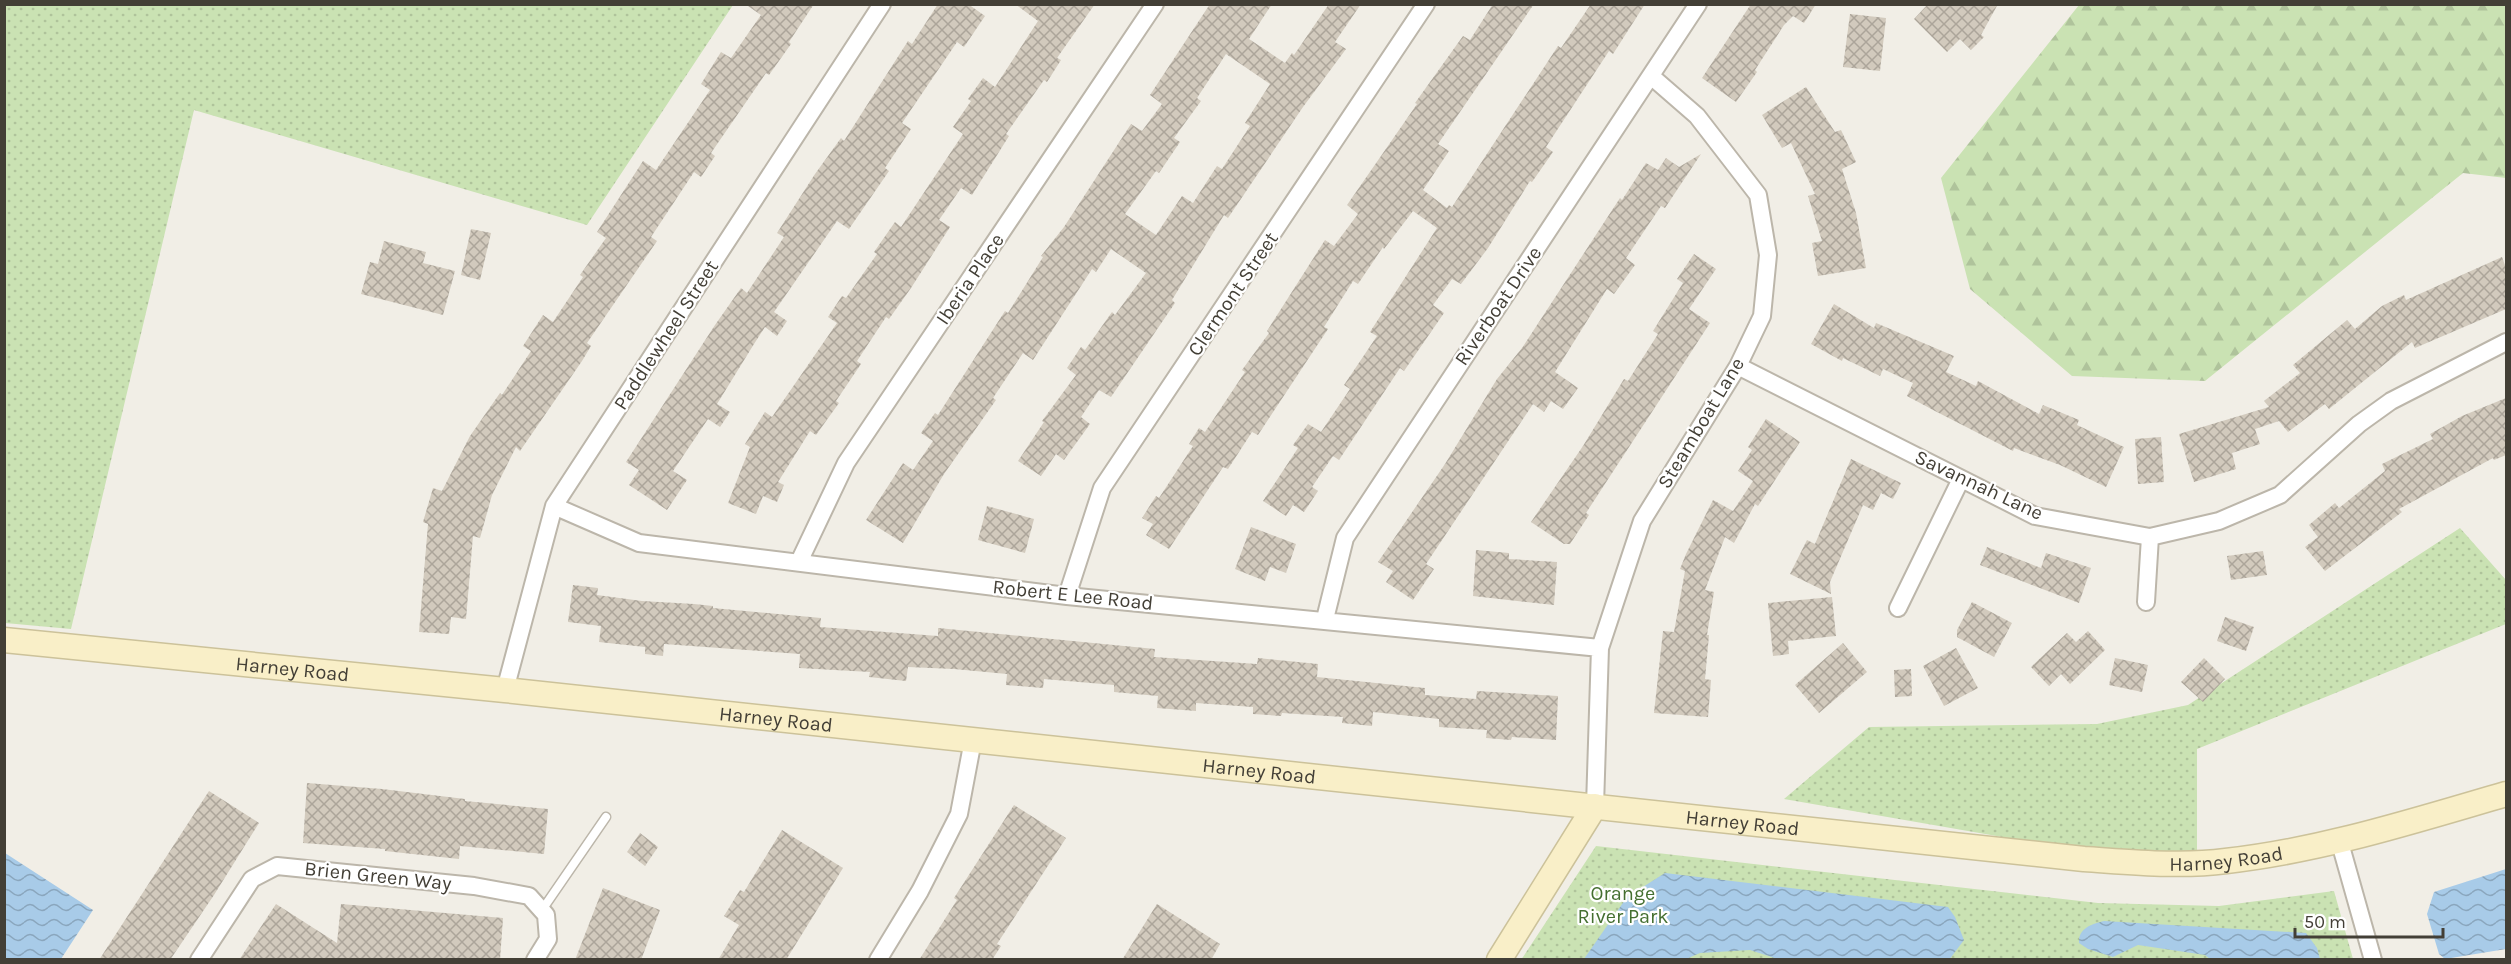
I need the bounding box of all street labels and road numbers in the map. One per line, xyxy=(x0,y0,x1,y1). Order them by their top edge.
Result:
street label: Clermont Street xyxy=(1183,227,1283,360)
street label: Iberia Place xyxy=(931,229,1009,329)
street label: Riverboat Drive xyxy=(1450,242,1546,370)
street label: Paddlewheel Street xyxy=(609,255,723,414)
street label: Steamboat Lane xyxy=(1653,353,1749,493)
street label: Savannah Lane xyxy=(1911,445,2047,525)
street label: Robert E Lee Road xyxy=(991,575,1155,615)
street label: Harney Road xyxy=(235,652,350,686)
street label: Harney Road xyxy=(718,701,834,737)
street label: Harney Road xyxy=(1201,753,1317,788)
street label: Harney Road xyxy=(1684,805,1800,840)
street label: Harney Road xyxy=(2169,841,2285,875)
street label: Brien Green Way xyxy=(303,857,453,895)

